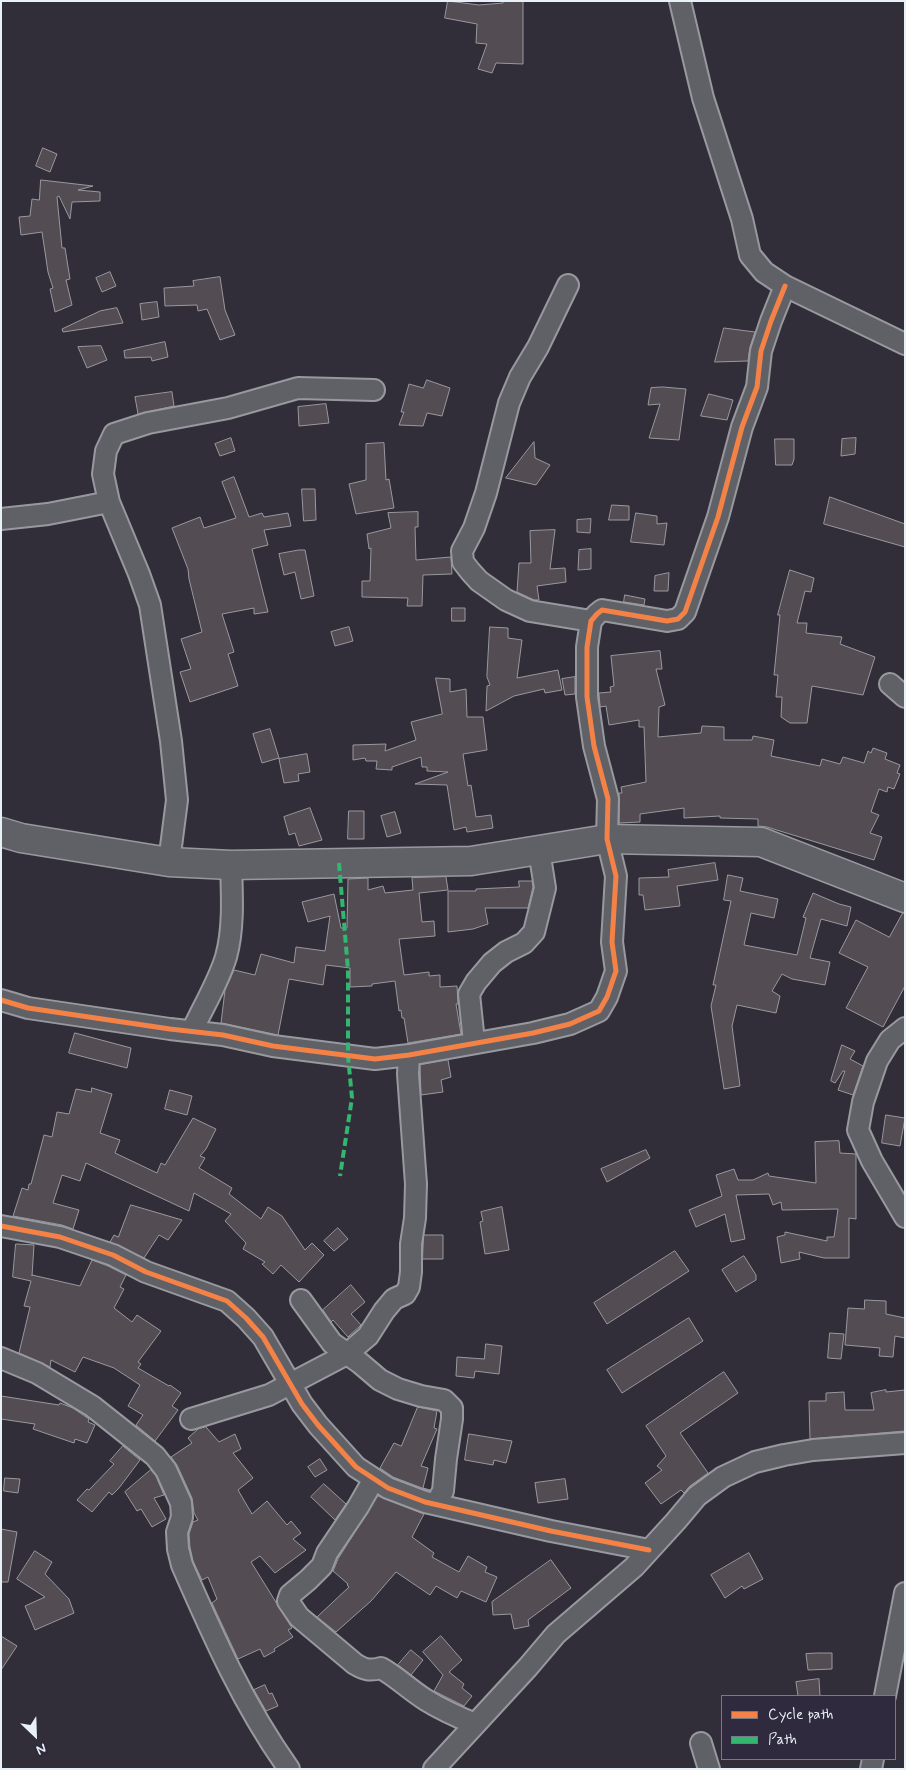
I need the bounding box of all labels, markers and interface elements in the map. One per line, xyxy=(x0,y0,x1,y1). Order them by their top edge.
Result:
legend xyxy=(721,1695,896,1760)
text: Cycle path xyxy=(768,1705,833,1725)
north arrow xyxy=(10,1710,60,1760)
text: Path xyxy=(768,1730,797,1750)
text: N xyxy=(33,1739,49,1759)

